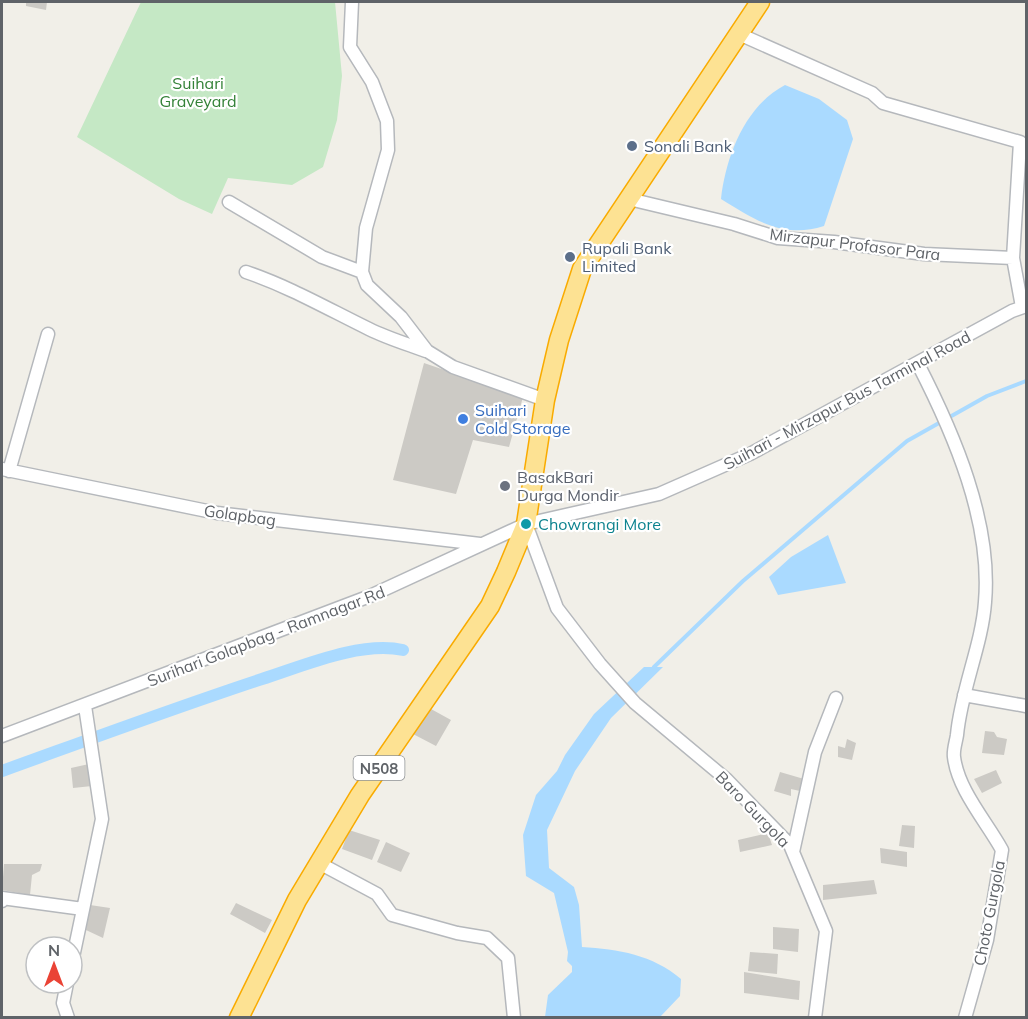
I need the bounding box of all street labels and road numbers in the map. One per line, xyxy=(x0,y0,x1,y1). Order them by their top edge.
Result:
street label: Mirzapur Profasor Para xyxy=(768,224,942,264)
street label: Suihari - Mirzapur Bus Tarminal Road xyxy=(720,326,974,474)
street label: Golapbag xyxy=(203,500,277,530)
street label: Surihari Golapbag - Ramnagar Rd xyxy=(144,581,388,691)
road number: N508 xyxy=(354,756,404,780)
street label: Baro Gurgola xyxy=(712,767,794,851)
street label: Choto Gurgola xyxy=(969,859,1009,967)

